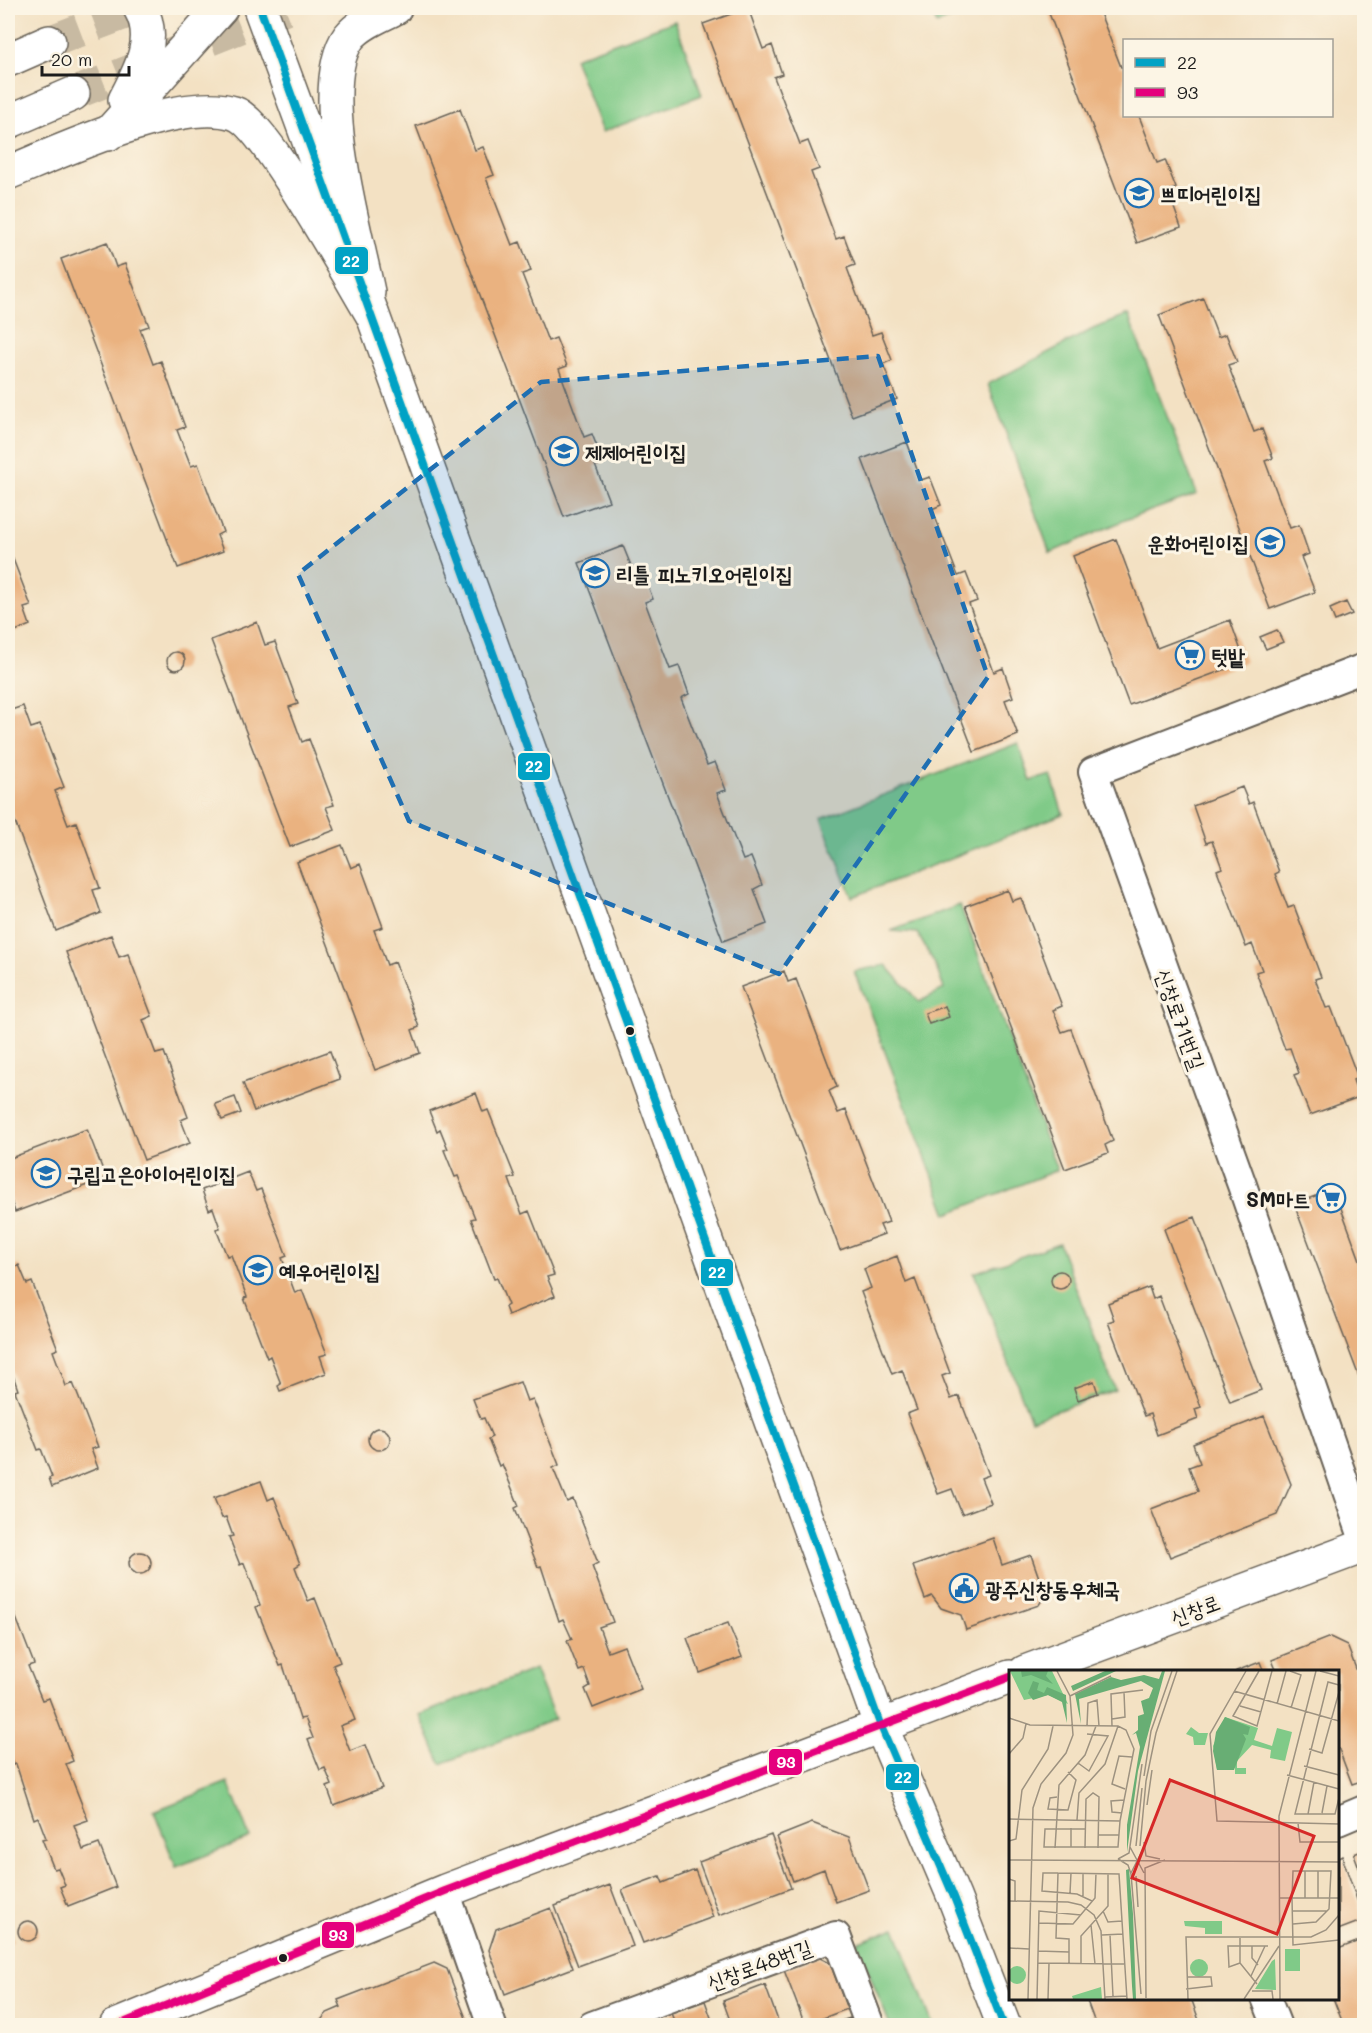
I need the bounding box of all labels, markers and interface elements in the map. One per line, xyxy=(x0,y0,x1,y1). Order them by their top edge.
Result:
scale bar xyxy=(42,39,129,77)
legend xyxy=(1123,39,1333,117)
text: 20 m xyxy=(51,47,92,71)
text: 22 xyxy=(1177,50,1197,74)
text: 93 xyxy=(1177,80,1198,104)
school or university icon: 쁘띠어린이집 xyxy=(1123,177,1155,209)
place label: 쁘띠어린이집 xyxy=(1160,180,1261,207)
line badge: 22 xyxy=(334,246,369,275)
text: 22 xyxy=(342,250,360,271)
school or university icon: 제제어린이집 xyxy=(548,435,580,467)
place label: 제제어린이집 xyxy=(585,438,686,465)
school or university icon: 운화어린이집 xyxy=(1254,526,1286,558)
place label: 운화어린이집 xyxy=(1148,529,1249,556)
school or university icon: 리틀 피노키오어린이집 xyxy=(579,557,611,589)
place label: 리틀 피노키오어린이집 xyxy=(616,560,793,587)
supermarket icon: 텃밭 xyxy=(1174,639,1206,671)
place label: 텃밭 xyxy=(1211,642,1245,669)
line badge: 22 xyxy=(517,752,551,781)
text: 22 xyxy=(525,755,543,776)
street label: 신창로71번길 xyxy=(1150,965,1212,1073)
unlabelled marker xyxy=(624,1025,636,1037)
school or university icon: 구립고은아이어린이집 xyxy=(30,1157,62,1189)
place label: 구립고은아이어린이집 xyxy=(67,1160,236,1187)
supermarket icon: SM마트 xyxy=(1315,1182,1347,1214)
place label: SM마트 xyxy=(1246,1185,1310,1212)
school or university icon: 예우어린이집 xyxy=(242,1254,274,1286)
place label: 예우어린이집 xyxy=(279,1257,380,1284)
line badge: 22 xyxy=(700,1258,734,1287)
text: 22 xyxy=(708,1261,726,1282)
public building icon: 광주신창동우체국 xyxy=(948,1572,980,1604)
place label: 광주신창동우체국 xyxy=(985,1575,1120,1602)
street label: 신창로 xyxy=(1167,1588,1223,1630)
inset map xyxy=(1009,1670,1339,2000)
line badge: 93 xyxy=(768,1748,803,1776)
text: 93 xyxy=(776,1751,796,1772)
line badge: 22 xyxy=(885,1763,920,1791)
text: 22 xyxy=(894,1766,912,1787)
line badge: 93 xyxy=(321,1921,355,1949)
text: 93 xyxy=(328,1924,348,1945)
street label: 신창로48번길 xyxy=(703,1933,815,1995)
unlabelled marker xyxy=(277,1952,289,1964)

